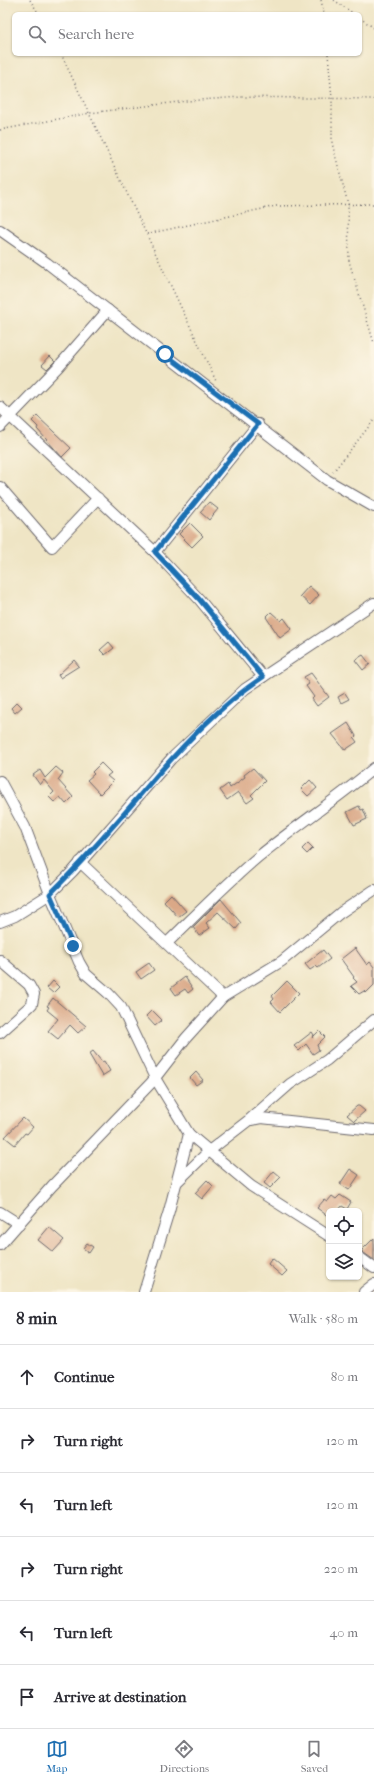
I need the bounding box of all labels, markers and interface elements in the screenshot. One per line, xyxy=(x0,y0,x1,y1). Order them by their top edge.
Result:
search box xyxy=(12,12,362,56)
icon: search xyxy=(26,23,48,45)
text: Search here xyxy=(58,25,134,43)
route start xyxy=(156,345,174,363)
route end xyxy=(64,937,82,955)
map controls xyxy=(326,1208,362,1280)
button: locate xyxy=(326,1208,362,1244)
button: layers xyxy=(326,1244,362,1280)
text: 8 min xyxy=(16,1308,57,1328)
text: Walk · 580 m xyxy=(289,1311,358,1326)
icon: ahead xyxy=(16,1366,38,1388)
text: Continue xyxy=(54,1368,114,1386)
text: 80 m xyxy=(331,1369,358,1384)
icon: right xyxy=(16,1430,38,1452)
text: Turn right xyxy=(54,1432,123,1450)
text: 120 m xyxy=(326,1433,358,1448)
icon: left xyxy=(16,1494,38,1516)
text: Turn left xyxy=(54,1496,112,1514)
text: 120 m xyxy=(326,1497,358,1512)
icon: right xyxy=(16,1558,38,1580)
text: Turn right xyxy=(54,1560,123,1578)
text: 220 m xyxy=(324,1561,358,1576)
icon: left xyxy=(16,1622,38,1644)
text: Turn left xyxy=(54,1624,112,1642)
text: 40 m xyxy=(330,1625,358,1640)
icon: arrive xyxy=(16,1686,38,1708)
text: Arrive at destination xyxy=(54,1688,186,1706)
tab: Map xyxy=(46,1738,68,1775)
tab: Directions xyxy=(160,1738,209,1775)
tab: Saved xyxy=(301,1738,328,1775)

